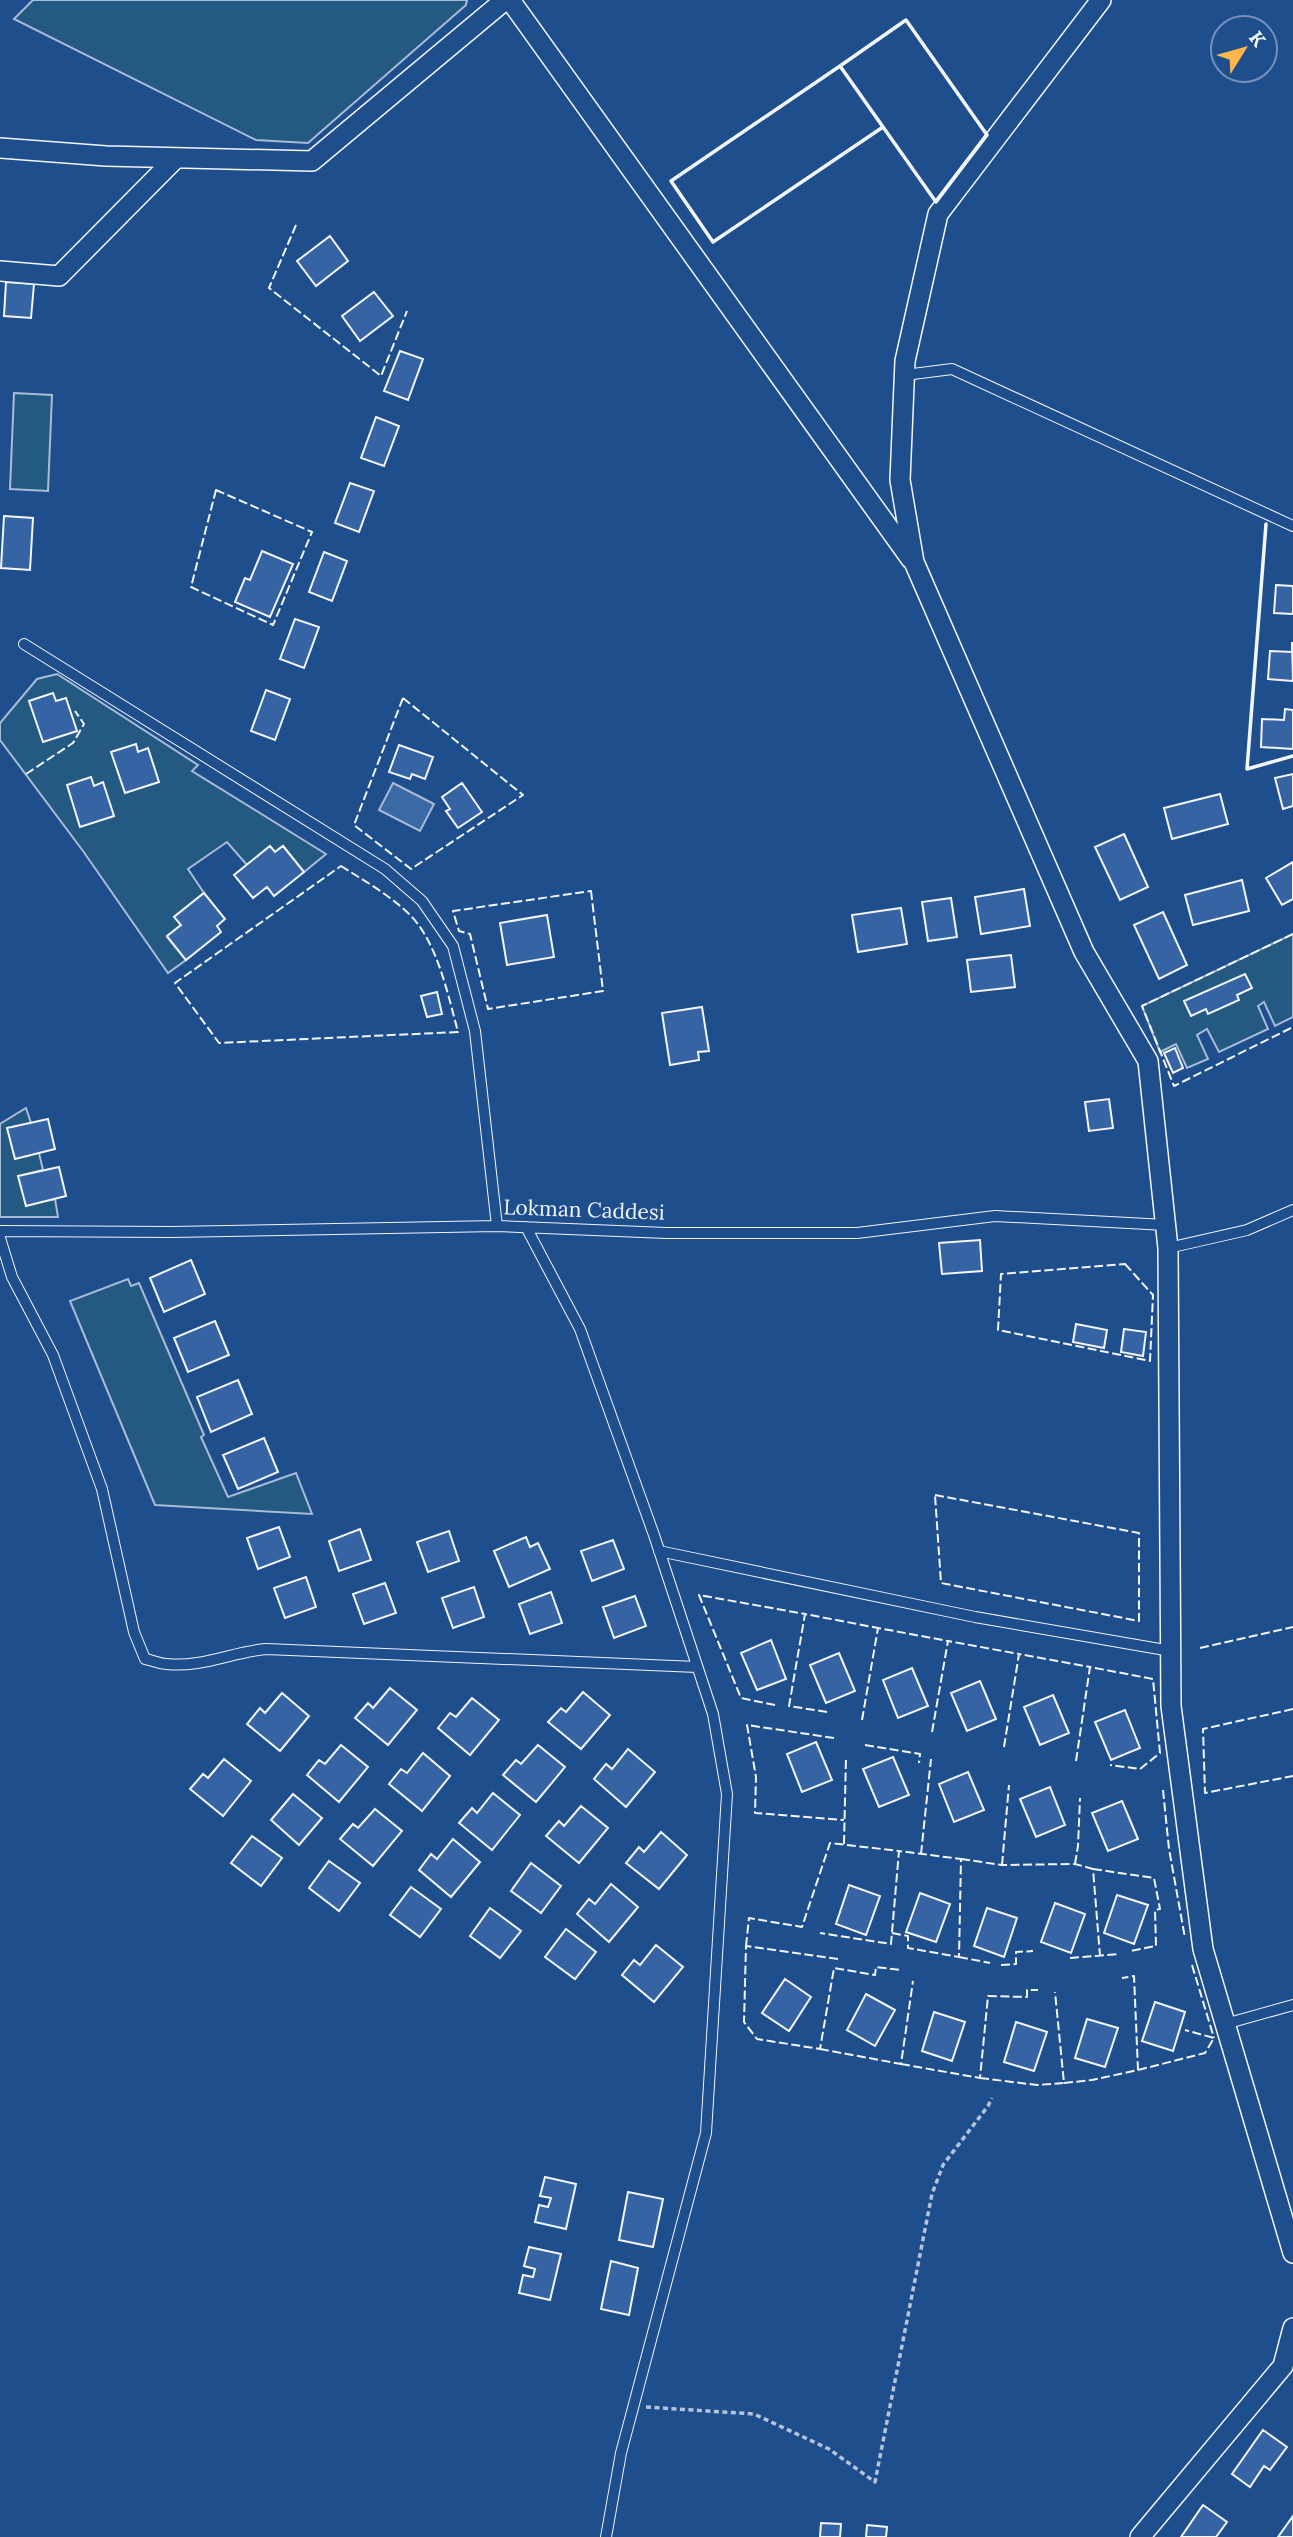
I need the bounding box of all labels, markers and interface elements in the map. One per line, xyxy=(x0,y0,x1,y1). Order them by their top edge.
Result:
north arrow xyxy=(1209,14,1279,84)
text: K xyxy=(1244,26,1272,52)
street label: Lokman Caddesi xyxy=(503,1193,665,1226)

